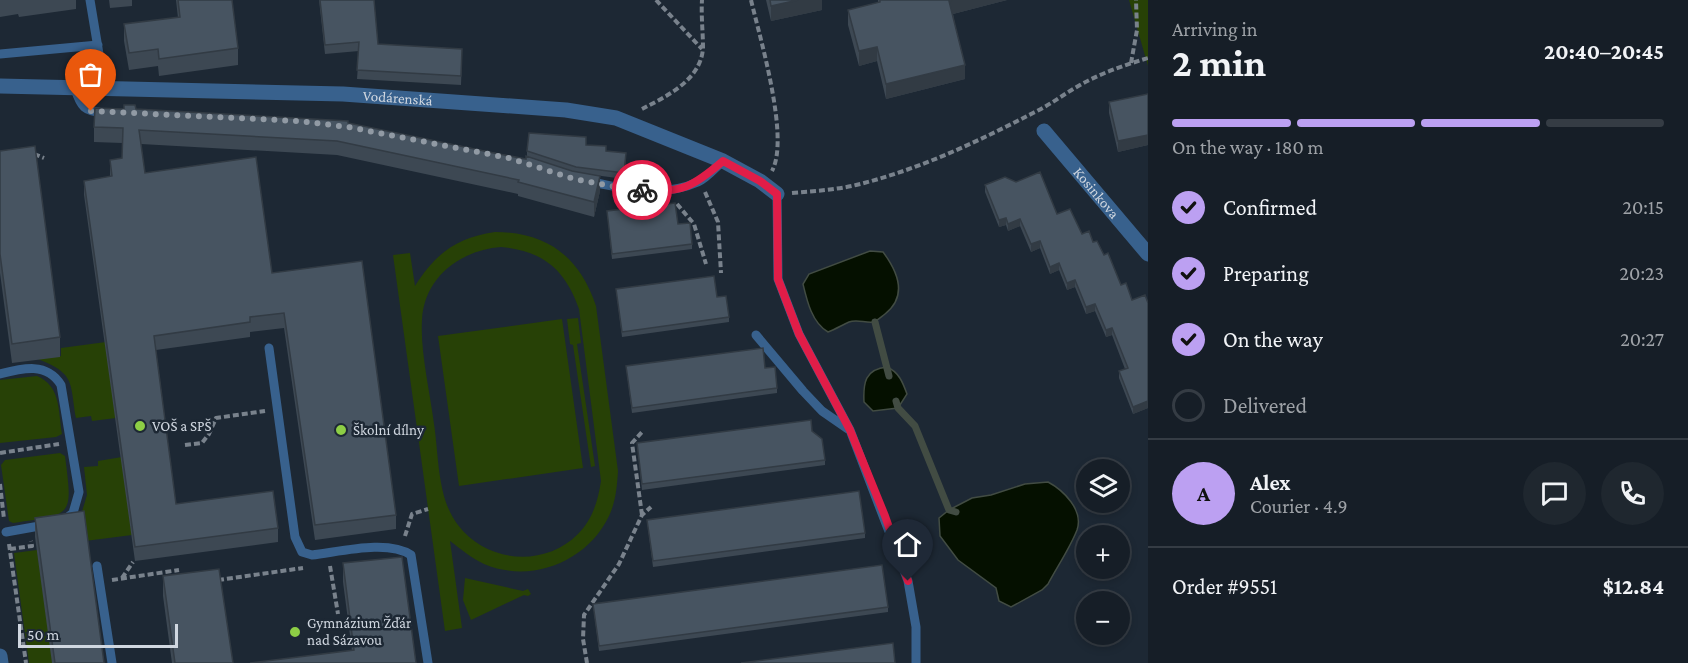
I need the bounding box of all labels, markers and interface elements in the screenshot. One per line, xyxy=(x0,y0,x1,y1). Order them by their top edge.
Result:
text: Arriving in xyxy=(1172,18,1257,40)
text: 20:40–20:45 xyxy=(1544,39,1664,64)
text: 2 min xyxy=(1172,41,1266,84)
pin xyxy=(65,49,116,111)
icon: bag xyxy=(74,58,107,91)
street label: Vodárenská xyxy=(362,87,433,108)
text: On the way · 180 m xyxy=(1172,136,1324,158)
courier xyxy=(612,160,672,220)
street label: Kosinkova xyxy=(1070,164,1122,222)
icon: bike xyxy=(626,174,659,207)
icon: check xyxy=(1172,191,1205,224)
text: Confirmed xyxy=(1223,195,1317,220)
text: 20:15 xyxy=(1623,196,1664,218)
icon: check xyxy=(1172,257,1205,290)
text: Preparing xyxy=(1223,261,1309,286)
text: 20:23 xyxy=(1620,262,1664,284)
icon: check xyxy=(1172,323,1205,356)
text: On the way xyxy=(1223,327,1323,352)
text: 20:27 xyxy=(1620,328,1664,350)
text: Delivered xyxy=(1223,393,1307,418)
place label: VOŠ a SPŠ xyxy=(152,418,212,434)
marker: VOŠ a SPŠ xyxy=(133,419,147,433)
place label: Školní dílny xyxy=(353,422,424,439)
marker: Školní dílny xyxy=(334,423,348,437)
map controls xyxy=(1076,459,1130,645)
button: layers xyxy=(1076,459,1130,513)
button: chat xyxy=(1523,462,1586,525)
button: phone xyxy=(1601,462,1664,525)
text: Alex xyxy=(1250,470,1291,495)
text: A xyxy=(1197,481,1210,506)
text: Courier · 4.9 xyxy=(1250,495,1348,517)
pin xyxy=(882,519,933,581)
button: + xyxy=(1076,525,1130,579)
icon: home xyxy=(891,528,924,561)
text: Order #9551 xyxy=(1172,574,1277,599)
text: $12.84 xyxy=(1603,574,1664,599)
button: − xyxy=(1076,591,1130,645)
place label: Gymnázium Žďár nad Sázavou xyxy=(307,615,412,648)
scale bar xyxy=(18,621,178,648)
marker: Gymnázium Žďár nad Sázavou xyxy=(288,625,302,639)
text: 50 m xyxy=(27,626,59,643)

